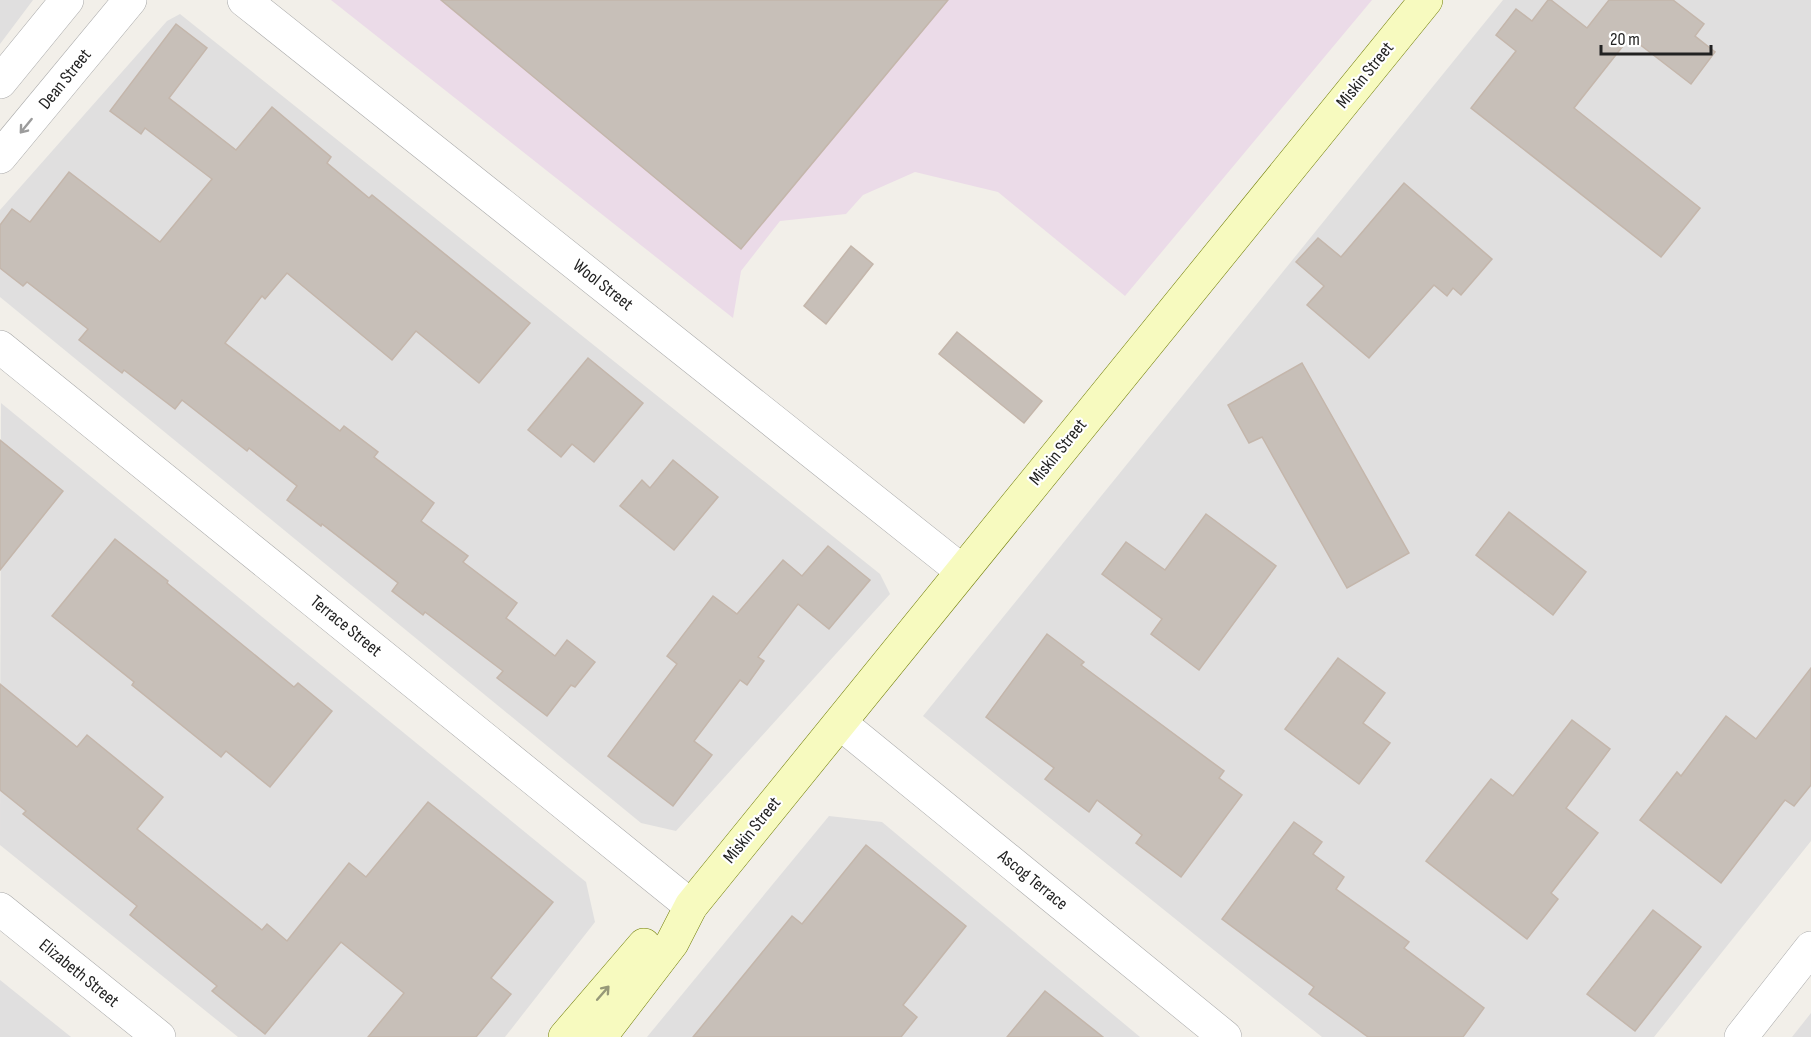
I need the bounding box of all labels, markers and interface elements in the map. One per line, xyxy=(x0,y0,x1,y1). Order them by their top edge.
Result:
scale bar xyxy=(1601,18,1710,56)
text: 20 m xyxy=(1610,29,1640,50)
street label: Miskin Street xyxy=(1332,37,1398,112)
street label: Dean Street xyxy=(34,44,96,113)
one-way arrow xyxy=(19,118,32,134)
street label: Wool Street xyxy=(569,255,638,315)
street label: Miskin Street xyxy=(1025,414,1091,489)
street label: Terrace Street xyxy=(306,591,386,661)
street label: Miskin Street xyxy=(719,792,785,867)
street label: Ascog Terrace xyxy=(993,845,1072,914)
street label: Elizabeth Street xyxy=(35,934,124,1012)
one-way arrow xyxy=(596,986,610,1001)

